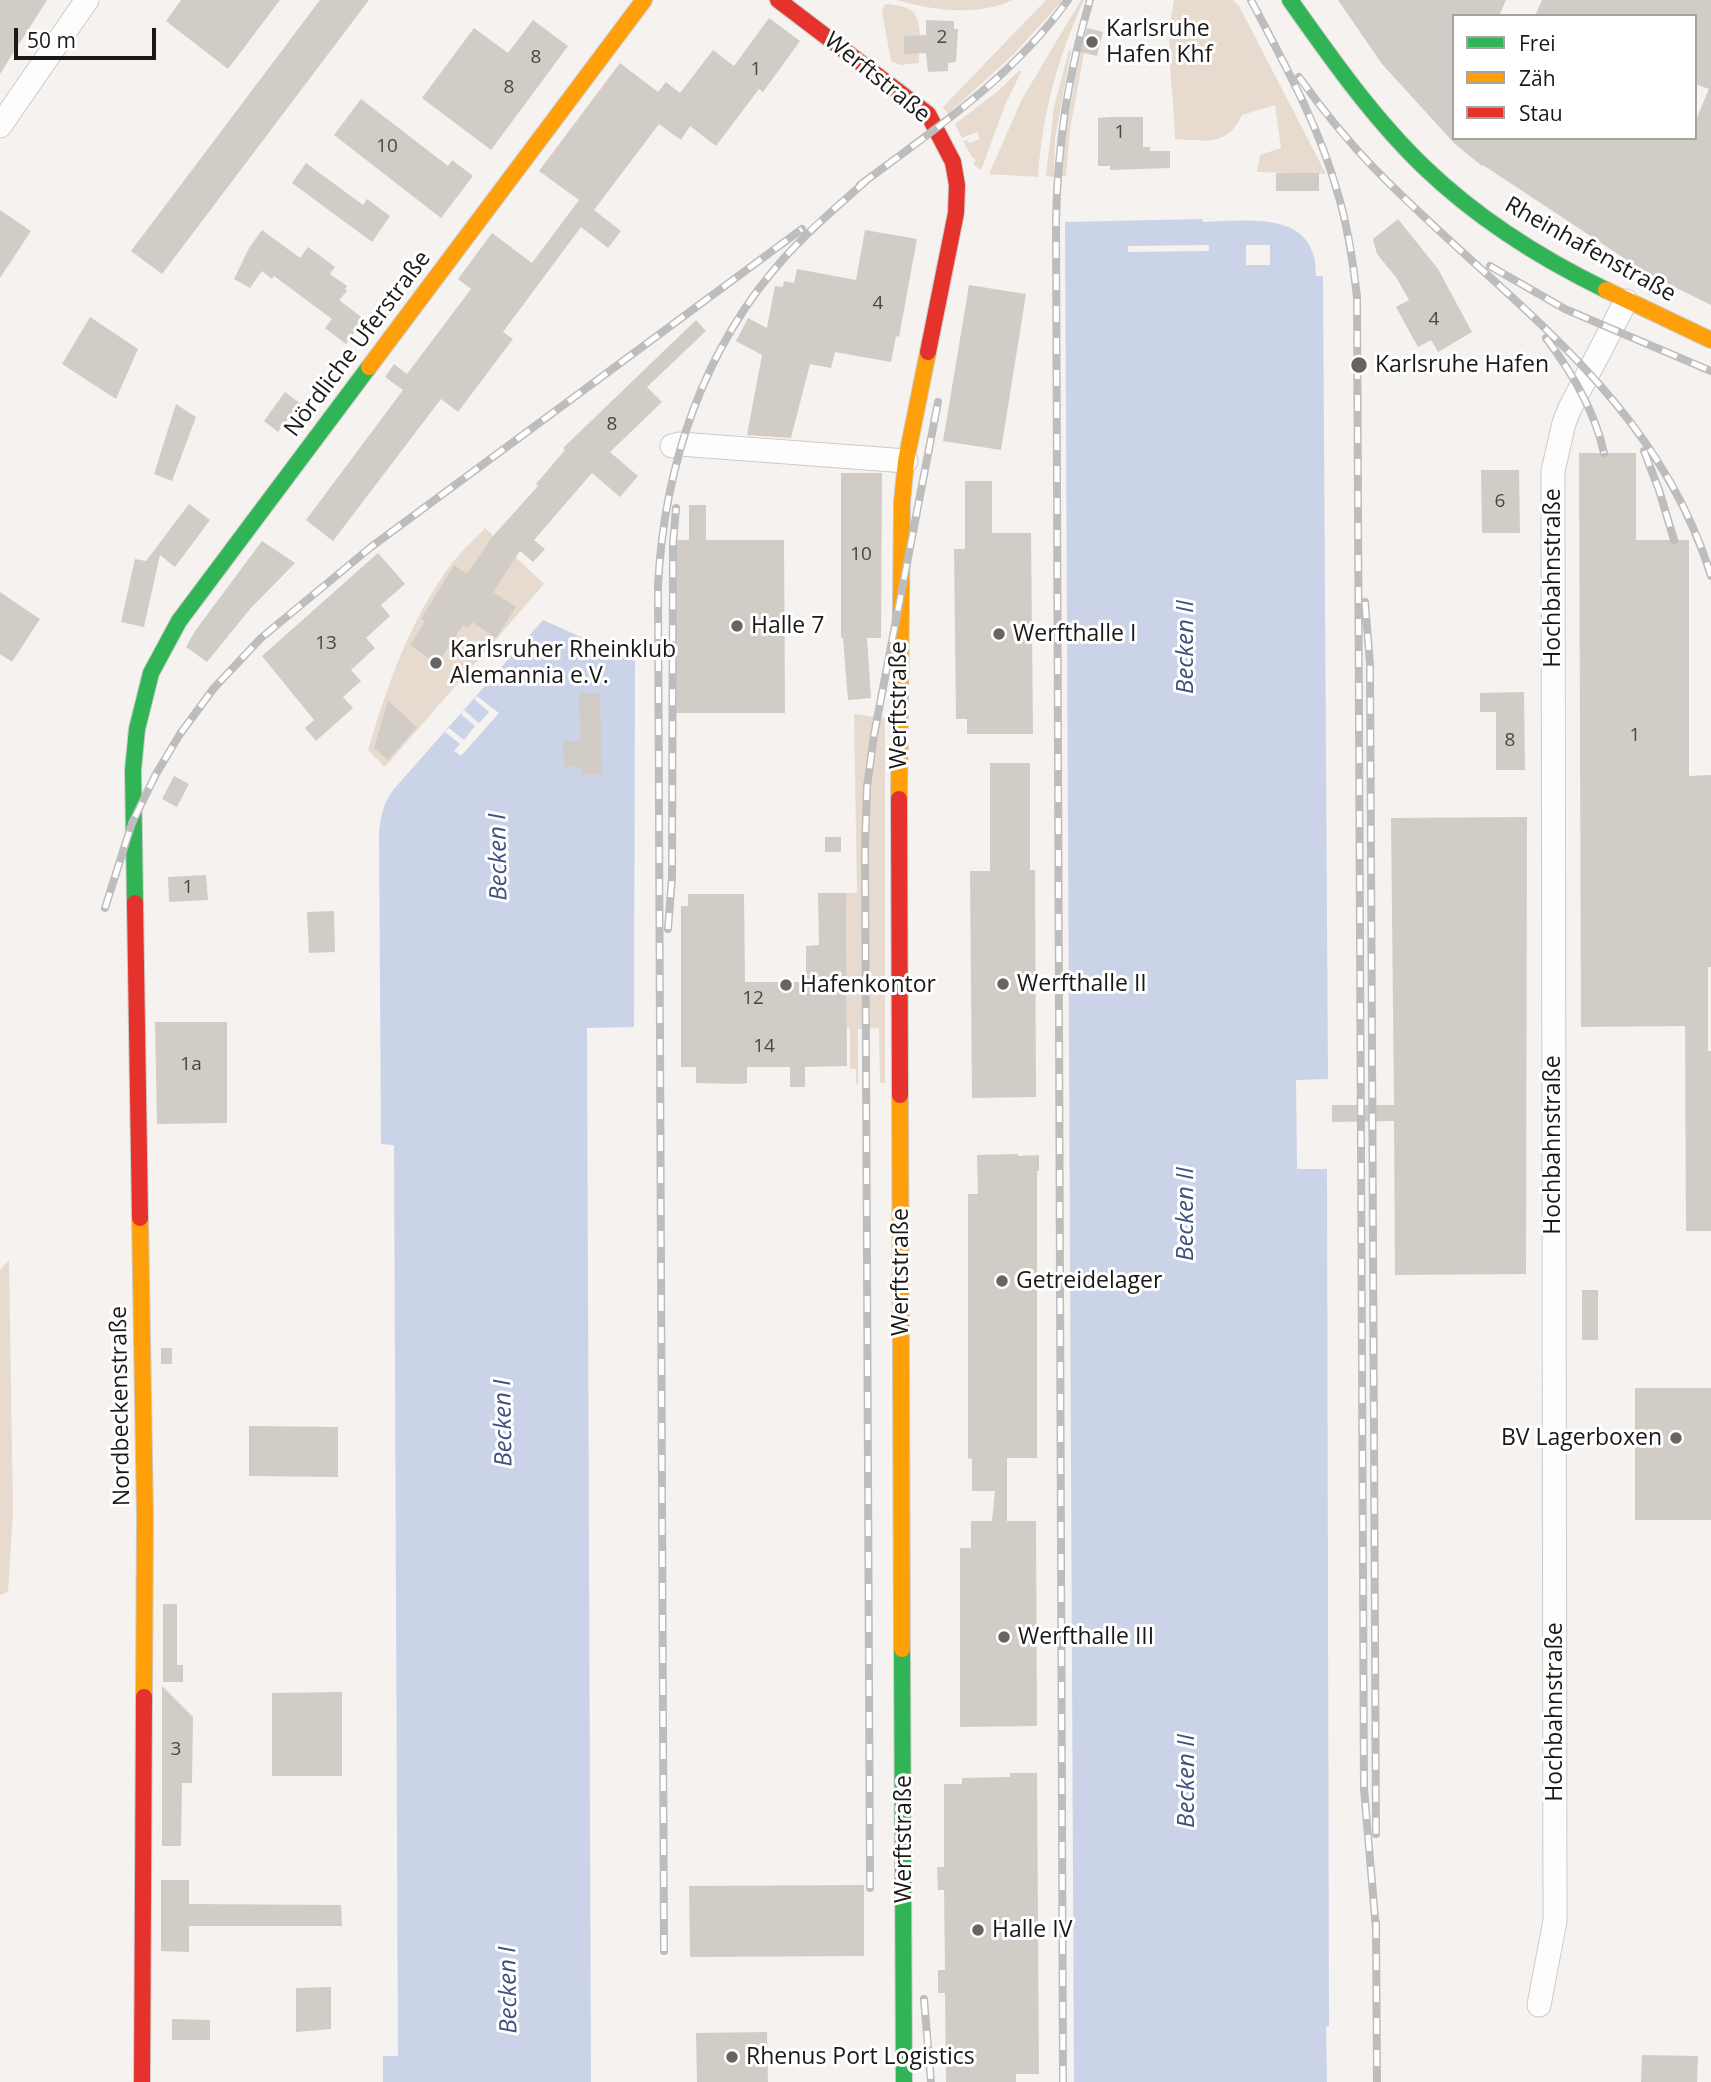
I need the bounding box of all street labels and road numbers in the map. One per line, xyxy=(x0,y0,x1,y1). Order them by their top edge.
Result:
street label: Werftstraße xyxy=(819,27,935,129)
street label: Rheinhafenstraße xyxy=(1500,192,1680,308)
street label: Nördliche Uferstraße xyxy=(279,246,437,442)
street label: Hochbahnstraße xyxy=(1539,488,1567,668)
street label: Werftstraße xyxy=(885,641,913,769)
street label: Hochbahnstraße xyxy=(1539,1055,1567,1235)
street label: Werftstraße xyxy=(887,1208,915,1336)
street label: Nordbeckenstraße xyxy=(105,1306,137,1506)
street label: Hochbahnstraße xyxy=(1541,1622,1569,1802)
street label: Werftstraße xyxy=(890,1775,918,1903)

